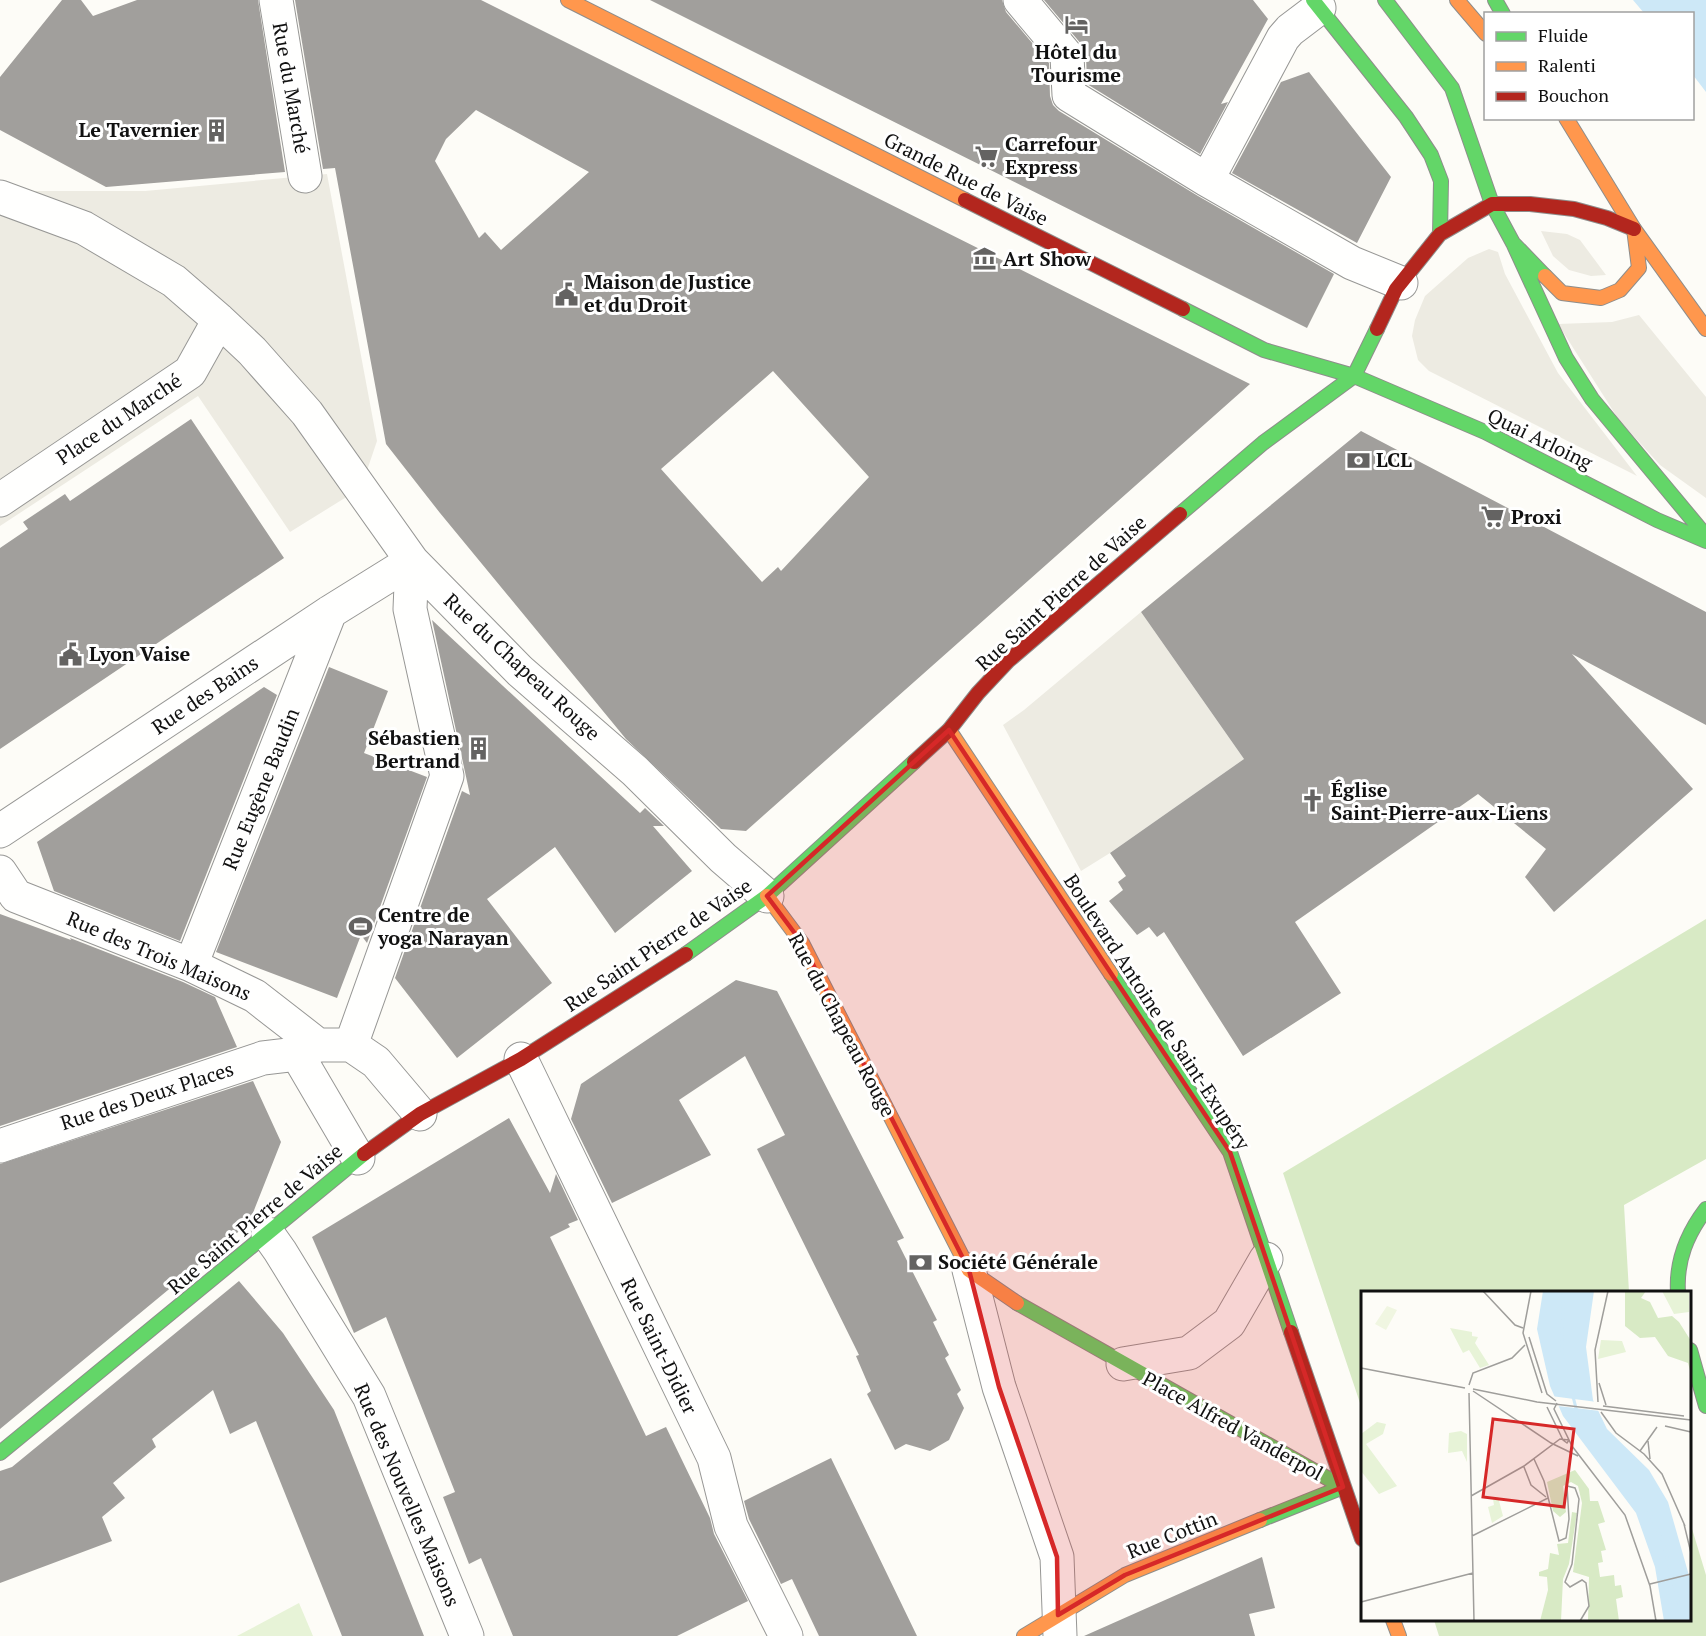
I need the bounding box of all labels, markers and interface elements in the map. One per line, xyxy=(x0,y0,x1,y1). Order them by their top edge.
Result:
hotel icon: Hôtel du Tourisme xyxy=(1063,11,1089,37)
legend xyxy=(1484,12,1694,120)
street label: Rue du Marché xyxy=(267,20,316,156)
text: Fluide xyxy=(1538,23,1588,47)
place label: Hôtel du Tourisme xyxy=(1031,38,1121,88)
text: Ralenti xyxy=(1538,53,1596,77)
text: Bouchon xyxy=(1538,83,1609,107)
place label: Le Tavernier xyxy=(79,116,199,143)
building icon: Le Tavernier xyxy=(204,117,230,143)
street label: Grande Rue de Vaise xyxy=(879,125,1053,232)
place label: Carrefour Express xyxy=(1005,130,1098,180)
supermarket icon: Carrefour Express xyxy=(974,143,1000,169)
place label: Art Show xyxy=(1003,245,1091,272)
museum icon: Art Show xyxy=(972,246,998,272)
place label: Maison de Justice et du Droit xyxy=(584,268,751,318)
public building icon: Maison de Justice et du Droit xyxy=(553,281,579,307)
street label: Place du Marché xyxy=(51,367,187,470)
street label: Quai Arloing xyxy=(1483,401,1598,476)
place label: LCL xyxy=(1376,446,1412,473)
bank icon: LCL xyxy=(1345,447,1371,473)
place label: Proxi xyxy=(1511,503,1562,530)
supermarket icon: Proxi xyxy=(1480,504,1506,530)
street label: Rue Saint Pierre de Vaise xyxy=(970,509,1152,677)
street label: Rue du Chapeau Rouge xyxy=(438,587,606,746)
place label: Lyon Vaise xyxy=(89,640,191,667)
public building icon: Lyon Vaise xyxy=(58,641,84,667)
street label: Rue des Bains xyxy=(146,649,263,740)
street label: Rue Eugène Baudin xyxy=(216,704,305,874)
place label: Sébastien Bertrand xyxy=(368,724,460,774)
building icon: Sébastien Bertrand xyxy=(465,736,491,762)
place label: Église Saint-Pierre-aux-Liens xyxy=(1331,776,1548,826)
church icon: Église Saint-Pierre-aux-Liens xyxy=(1300,788,1326,814)
street label: Boulevard Antoine de Saint-Exupéry xyxy=(1058,869,1257,1156)
street label: Rue Saint Pierre de Vaise xyxy=(559,872,757,1018)
place label: Centre de yoga Narayan xyxy=(377,901,509,951)
street label: Rue des Trois Maisons xyxy=(63,905,255,1007)
sports icon: Centre de yoga Narayan xyxy=(347,913,373,939)
street label: Rue du Chapeau Rouge xyxy=(782,928,902,1121)
street label: Rue des Deux Places xyxy=(57,1055,237,1136)
street label: Rue Saint Pierre de Vaise xyxy=(161,1137,348,1300)
place label: Société Générale xyxy=(938,1248,1098,1275)
bank icon: Société Générale xyxy=(907,1249,933,1275)
street label: Rue Saint-Didier xyxy=(615,1273,704,1419)
inset map xyxy=(1361,1291,1691,1621)
street label: Place Alfred Vanderpol xyxy=(1138,1365,1328,1486)
street label: Rue des Nouvelles Maisons xyxy=(348,1379,467,1611)
street label: Rue Cottin xyxy=(1123,1504,1221,1565)

